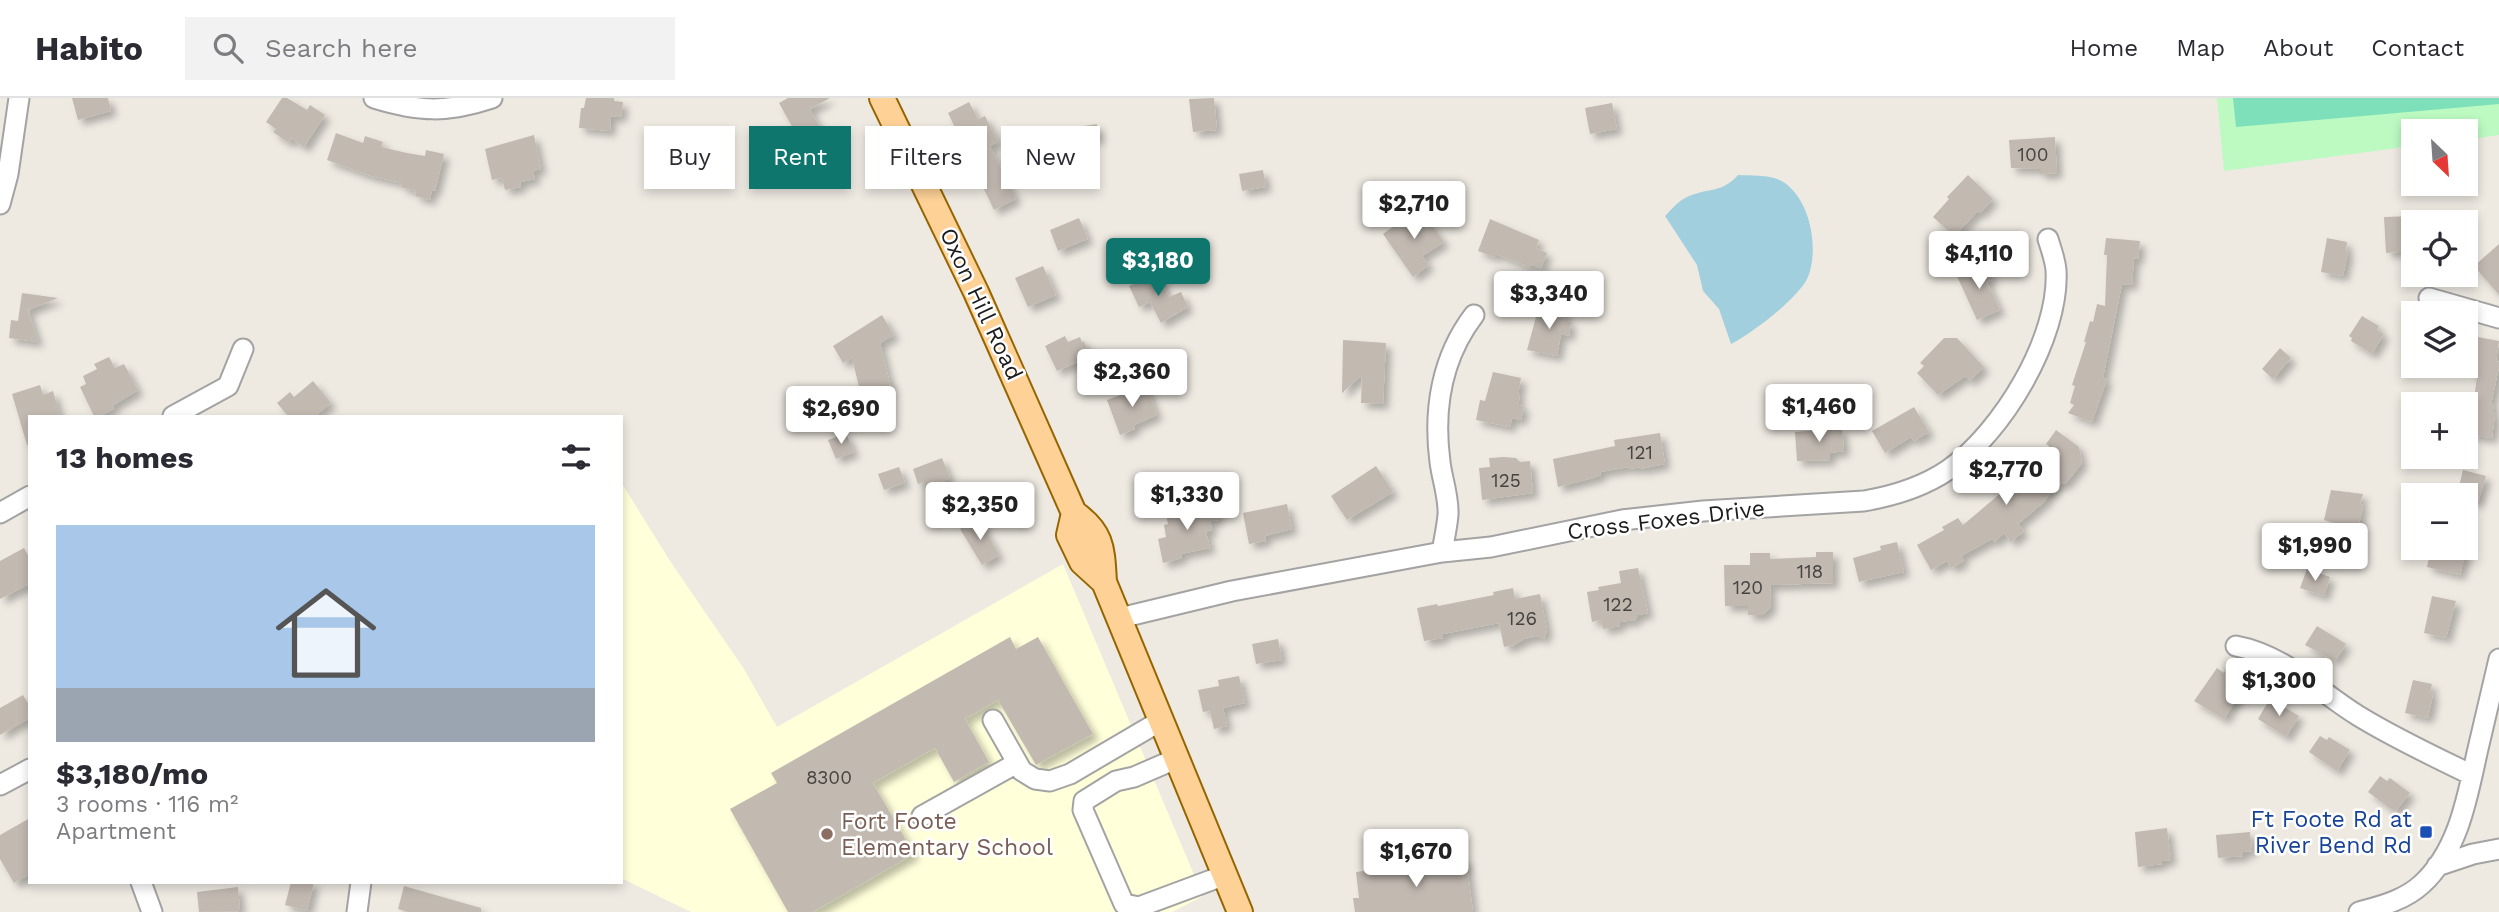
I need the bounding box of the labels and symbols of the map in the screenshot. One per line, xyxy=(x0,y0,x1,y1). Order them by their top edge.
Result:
north arrow xyxy=(2401,119,2478,196)
house number: 100 xyxy=(2017,143,2049,166)
pin: $2,710 xyxy=(1357,181,1471,241)
street label: Oxon Hill Road xyxy=(934,224,1028,384)
pin: $4,110 xyxy=(1922,232,2036,291)
pin: $3,180 xyxy=(1101,238,1215,298)
pin: $3,340 xyxy=(1492,272,1606,331)
pin: $2,360 xyxy=(1075,350,1189,409)
pin: $1,460 xyxy=(1762,384,1876,444)
pin: $2,690 xyxy=(784,386,898,446)
house number: 121 xyxy=(1627,441,1653,464)
pin: $2,770 xyxy=(1949,448,2063,507)
house number: 125 xyxy=(1491,469,1521,492)
pin: $1,330 xyxy=(1130,472,1244,532)
pin: $2,350 xyxy=(923,482,1037,542)
street label: Cross Foxes Drive xyxy=(1566,494,1766,546)
pin: $1,990 xyxy=(2258,524,2372,583)
house number: 118 xyxy=(1797,560,1823,583)
house number: 120 xyxy=(1733,576,1763,599)
house number: 122 xyxy=(1603,593,1633,616)
house number: 126 xyxy=(1507,607,1537,630)
pin: $1,300 xyxy=(2222,658,2336,718)
house number: 8300 xyxy=(806,766,852,789)
place label: Ft Foote Rd at River Bend Rd xyxy=(2250,806,2412,859)
place label: Fort Foote Elementary School xyxy=(841,808,1053,861)
marker: Ft Foote Rd at River Bend Rd xyxy=(2418,824,2434,840)
marker: Fort Foote Elementary School xyxy=(819,826,835,842)
pin: $1,670 xyxy=(1359,830,1473,889)

